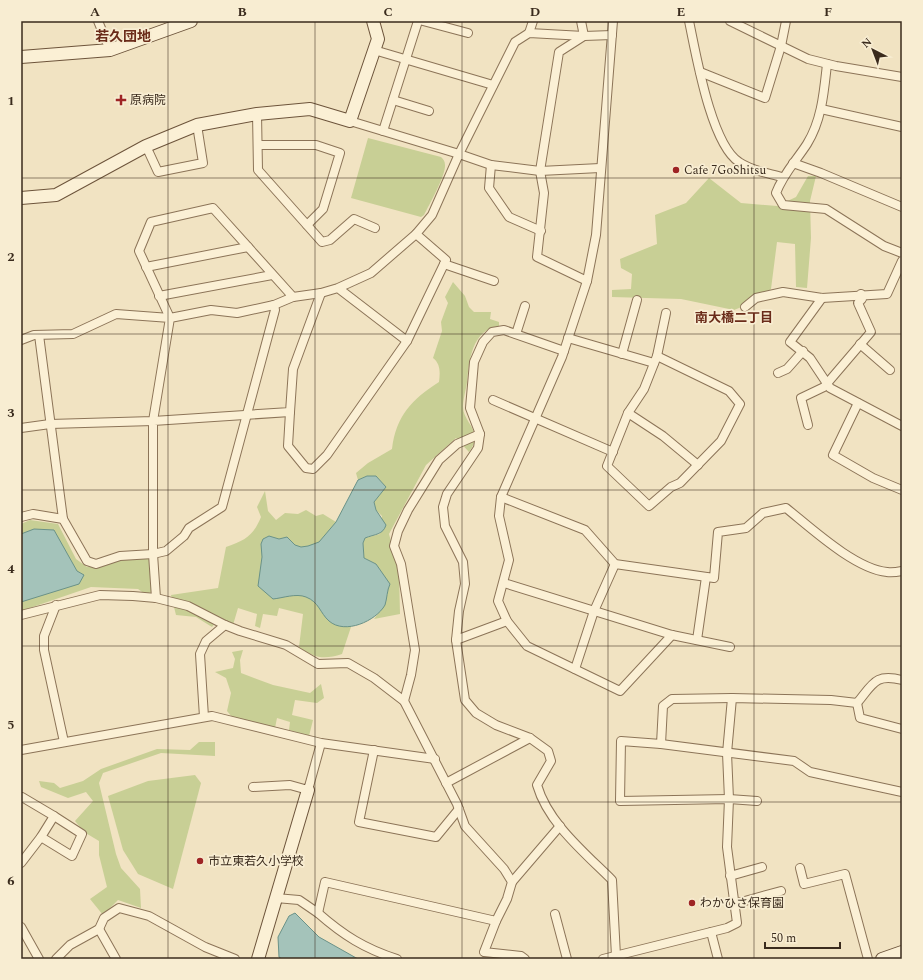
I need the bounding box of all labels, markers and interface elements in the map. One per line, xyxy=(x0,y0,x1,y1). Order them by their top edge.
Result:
text: A xyxy=(90,2,100,22)
text: B xyxy=(237,2,247,22)
text: C xyxy=(383,2,393,22)
text: D xyxy=(530,2,540,22)
text: E xyxy=(677,2,686,22)
text: F xyxy=(824,2,832,22)
district label: 若久団地 xyxy=(95,26,151,47)
north arrow xyxy=(853,30,893,70)
text: N xyxy=(858,34,876,52)
text: 1 xyxy=(7,91,15,111)
place label: 原病院 xyxy=(130,91,166,110)
marker: 原病院 xyxy=(115,94,127,106)
place label: Cafe 7GoShitsu xyxy=(684,161,767,180)
marker: Cafe 7GoShitsu xyxy=(671,165,681,175)
text: 2 xyxy=(7,247,15,267)
district label: 南大橋二丁目 xyxy=(695,308,773,328)
text: 3 xyxy=(7,403,15,423)
text: 4 xyxy=(7,559,15,579)
text: 5 xyxy=(7,715,15,735)
place label: 市立東若久小学校 xyxy=(208,852,304,871)
marker: 市立東若久小学校 xyxy=(195,856,205,866)
text: 6 xyxy=(7,871,15,891)
place label: わかひさ保育園 xyxy=(700,894,784,913)
marker: わかひさ保育園 xyxy=(687,898,697,908)
scale bar xyxy=(765,924,840,950)
text: 50 m xyxy=(771,929,796,948)

